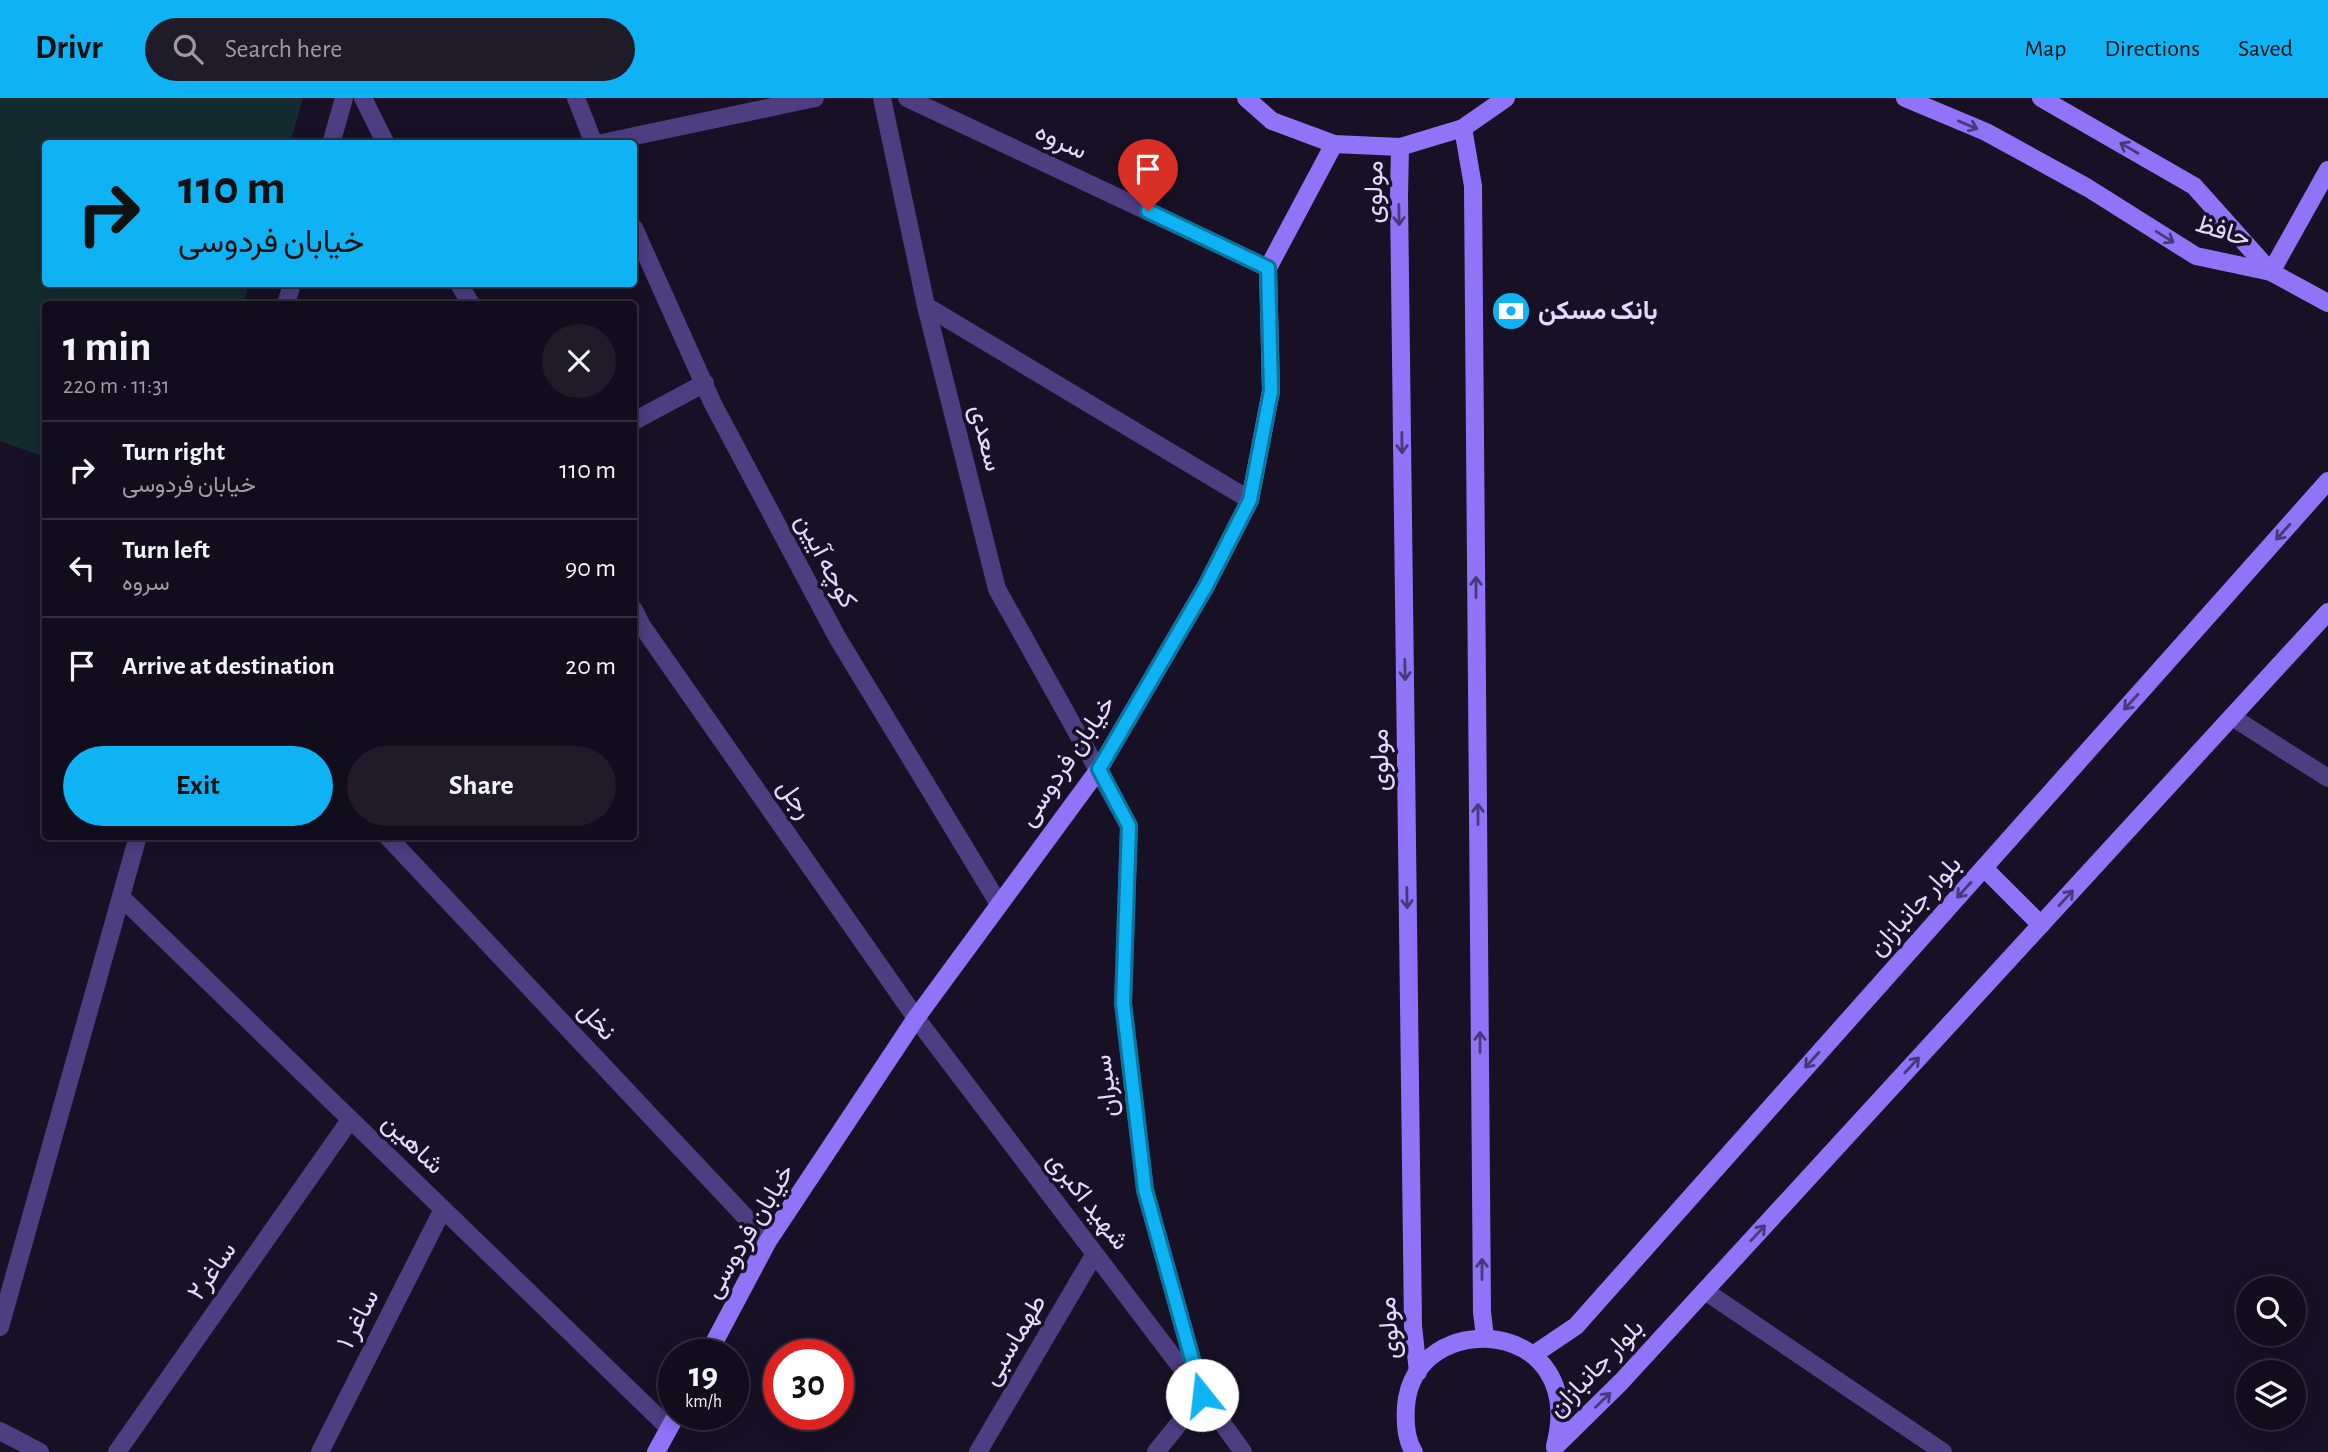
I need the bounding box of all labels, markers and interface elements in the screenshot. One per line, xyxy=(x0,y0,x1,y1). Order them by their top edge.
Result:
search box xyxy=(145,18,635,81)
icon: search xyxy=(169,30,207,68)
text: Drivr xyxy=(35,32,103,65)
text: Search here xyxy=(225,36,342,62)
text: Map xyxy=(2024,37,2066,61)
text: Directions xyxy=(2104,37,2200,61)
text: Saved xyxy=(2238,37,2293,61)
street label: سروه xyxy=(1030,118,1091,166)
one-way arrow xyxy=(1957,119,1978,132)
pin xyxy=(1118,139,1178,211)
one-way arrow xyxy=(2119,141,2140,154)
icon: arrive xyxy=(1129,150,1167,188)
street label: مولوی xyxy=(1360,160,1390,224)
text: 110 m xyxy=(178,164,286,213)
icon: right xyxy=(63,168,154,259)
one-way arrow xyxy=(1392,204,1406,227)
street label: حافظ xyxy=(2192,210,2254,252)
text: خیابان فردوسی xyxy=(178,226,364,258)
one-way arrow xyxy=(2155,230,2175,244)
bank icon: بانک مسکن xyxy=(1490,290,1532,332)
place label: بانک مسکن xyxy=(1538,298,1658,326)
button: close xyxy=(542,324,616,398)
text: 1 min xyxy=(63,326,152,368)
text: 220 m · 11:31 xyxy=(63,375,170,398)
street label: سعدی xyxy=(963,402,1007,474)
one-way arrow xyxy=(1395,431,1409,454)
text: Turn right xyxy=(122,439,225,465)
icon: right xyxy=(63,451,101,489)
text: 110 m xyxy=(559,457,616,483)
text: خیابان فردوسی xyxy=(122,474,256,497)
street label: کوچه آیین xyxy=(787,510,862,614)
one-way arrow xyxy=(2275,523,2291,541)
text: Turn left xyxy=(122,537,210,563)
icon: left xyxy=(63,549,101,587)
text: 90 m xyxy=(565,555,616,581)
text: سروه xyxy=(122,572,170,595)
one-way arrow xyxy=(1469,575,1483,598)
icon: arrive xyxy=(63,647,101,685)
text: Arrive at destination xyxy=(122,653,335,679)
text: 20 m xyxy=(565,653,616,679)
one-way arrow xyxy=(1398,659,1412,682)
street label: خیابان فردوسی xyxy=(1014,691,1122,832)
one-way arrow xyxy=(2123,693,2139,711)
street label: مولوی xyxy=(1366,728,1396,792)
button: Exit xyxy=(63,746,333,826)
button: Share xyxy=(347,746,616,826)
street label: رجل xyxy=(771,774,818,825)
one-way arrow xyxy=(1471,803,1485,826)
street label: بلوار جانبازان xyxy=(1864,851,1968,962)
one-way arrow xyxy=(1956,881,1972,899)
one-way arrow xyxy=(1401,886,1414,909)
one-way arrow xyxy=(2058,889,2074,907)
street label: نخل xyxy=(572,997,621,1047)
one-way arrow xyxy=(1473,1030,1487,1053)
one-way arrow xyxy=(1805,1051,1821,1069)
street label: سیران xyxy=(1089,1053,1125,1119)
one-way arrow xyxy=(1904,1056,1920,1074)
street label: شاهین xyxy=(376,1109,449,1181)
street label: شهید اکبری xyxy=(1040,1147,1134,1256)
street label: خیابان فردوسی xyxy=(699,1159,801,1304)
one-way arrow xyxy=(1750,1224,1766,1242)
street label: ساغر۲ xyxy=(183,1237,243,1306)
one-way arrow xyxy=(1475,1258,1489,1281)
map controls xyxy=(2236,1276,2306,1430)
button: search xyxy=(2236,1276,2306,1346)
street label: ساغر ۱ xyxy=(332,1285,386,1354)
street label: طهماسبی xyxy=(977,1290,1053,1391)
street label: مولوی xyxy=(1374,1296,1406,1360)
street label: بلوار جانبازان xyxy=(1543,1314,1650,1423)
speed limit sign: 30 xyxy=(763,1339,854,1430)
text: 19 xyxy=(689,1358,718,1393)
position arrow xyxy=(1165,1358,1239,1432)
button: layers xyxy=(2236,1360,2306,1430)
one-way arrow xyxy=(1595,1391,1612,1408)
text: km/h xyxy=(685,1393,722,1411)

